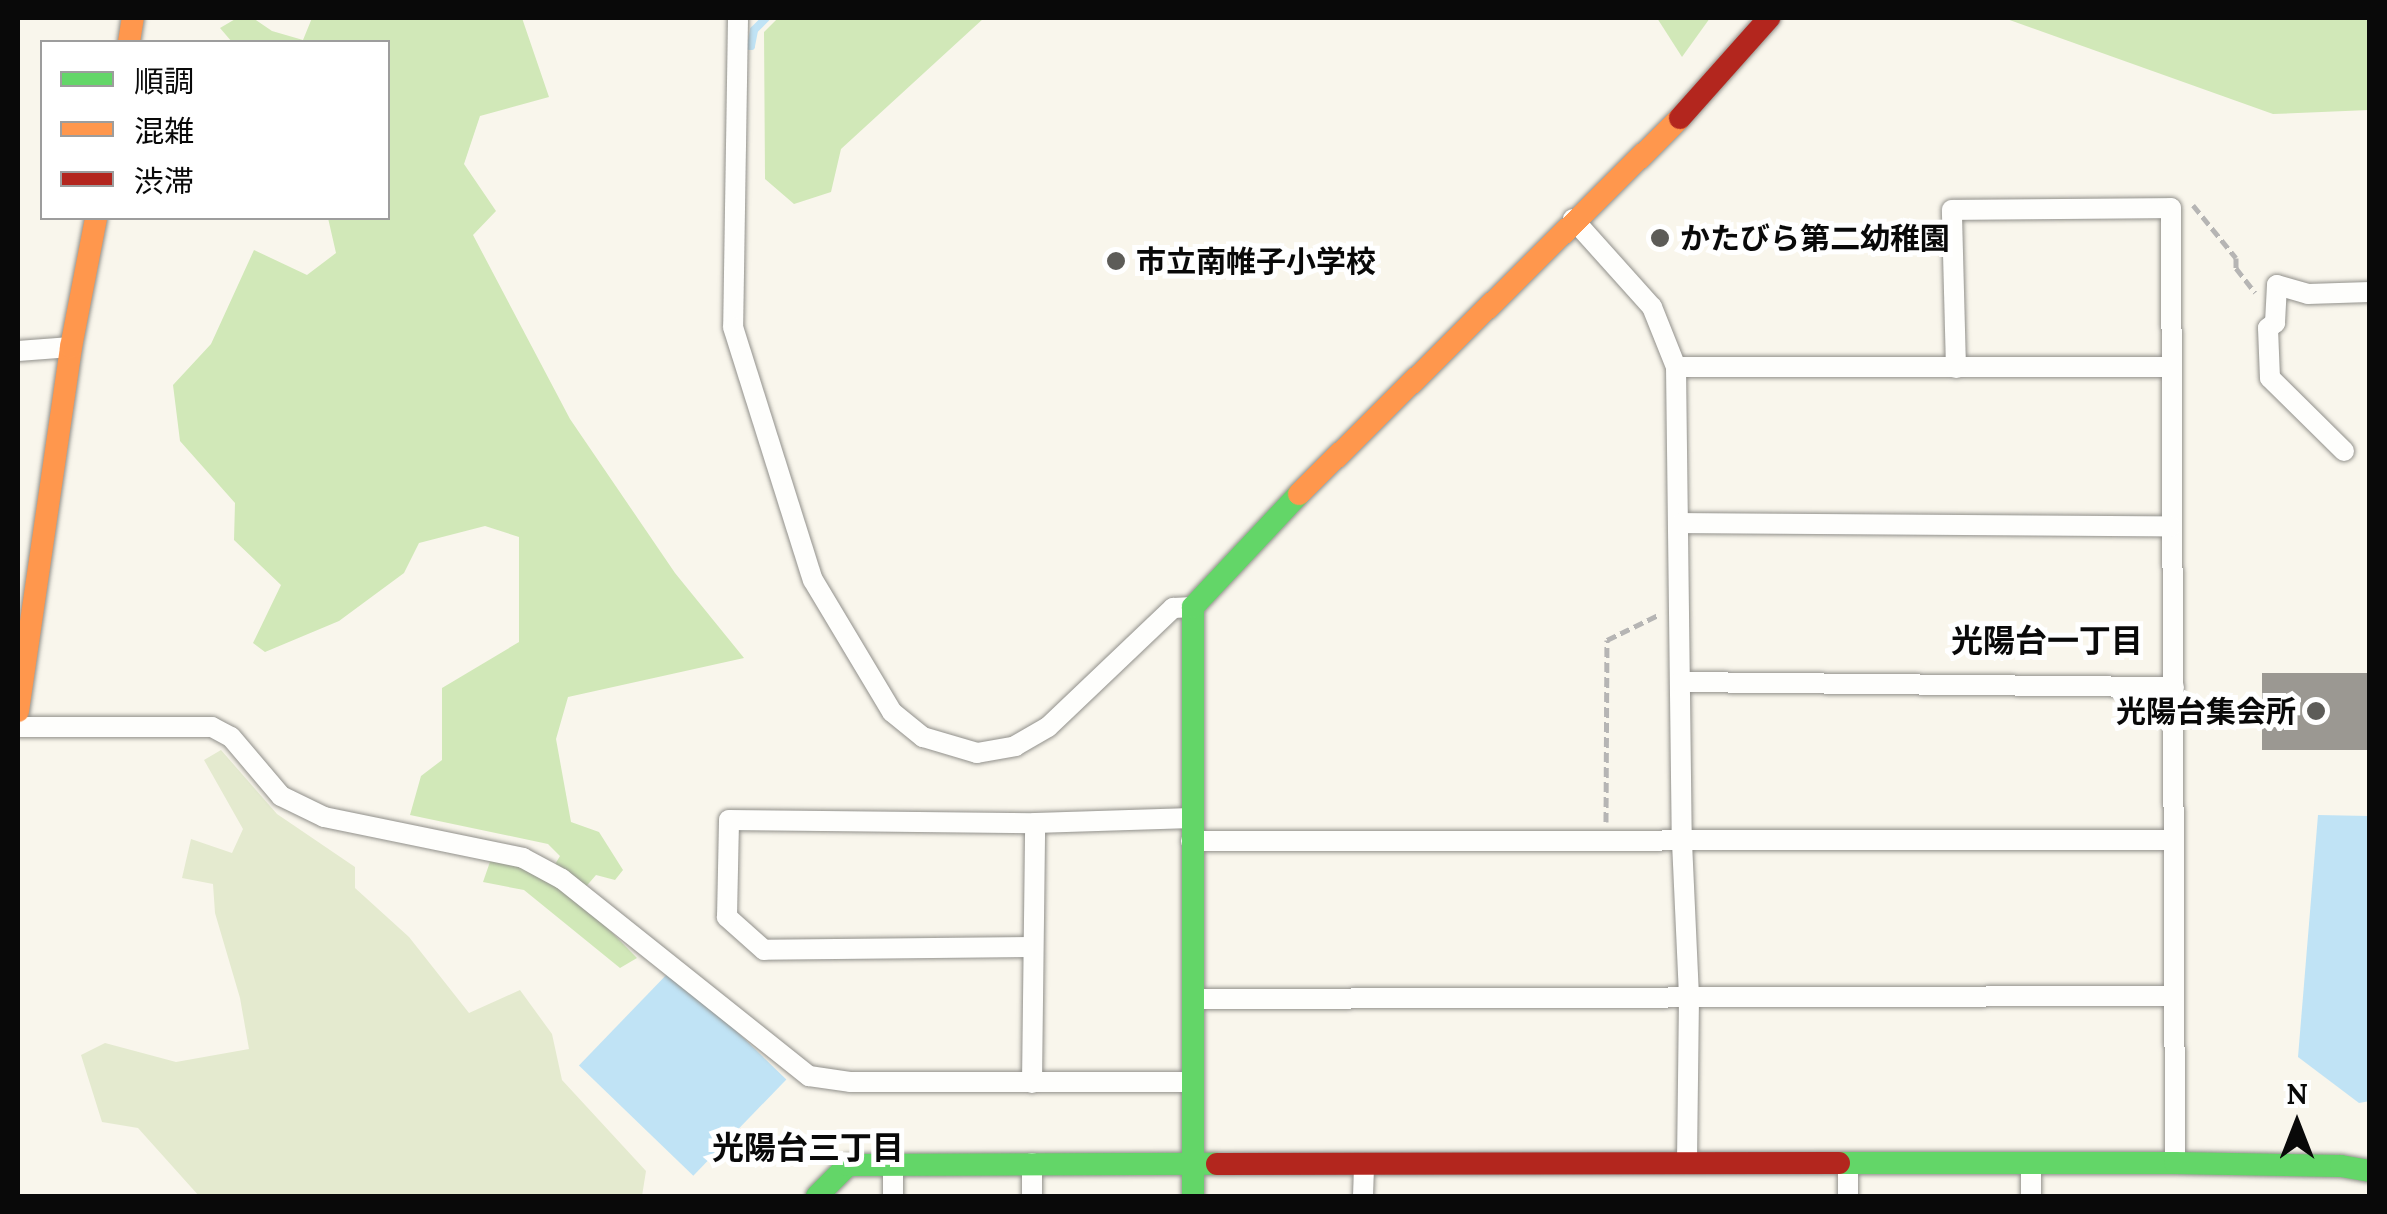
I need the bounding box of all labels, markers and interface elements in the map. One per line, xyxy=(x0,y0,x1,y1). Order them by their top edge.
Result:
legend xyxy=(40,40,390,220)
text: 順調 xyxy=(134,62,194,100)
text: 混雑 xyxy=(134,112,194,150)
text: 渋滞 xyxy=(134,162,194,200)
place label: かたびら第二幼稚園 xyxy=(1680,220,1950,256)
marker: かたびら第二幼稚園 xyxy=(1649,227,1671,249)
place label: 市立南帷子小学校 xyxy=(1136,243,1376,279)
marker: 市立南帷子小学校 xyxy=(1105,250,1127,272)
district label: 光陽台一丁目 xyxy=(1951,622,2143,660)
place label: 光陽台集会所 xyxy=(2116,693,2296,729)
marker: 光陽台集会所 xyxy=(2305,700,2327,722)
north arrow xyxy=(2247,1074,2347,1174)
text: N xyxy=(2286,1076,2308,1112)
district label: 光陽台三丁目 xyxy=(712,1129,904,1167)

